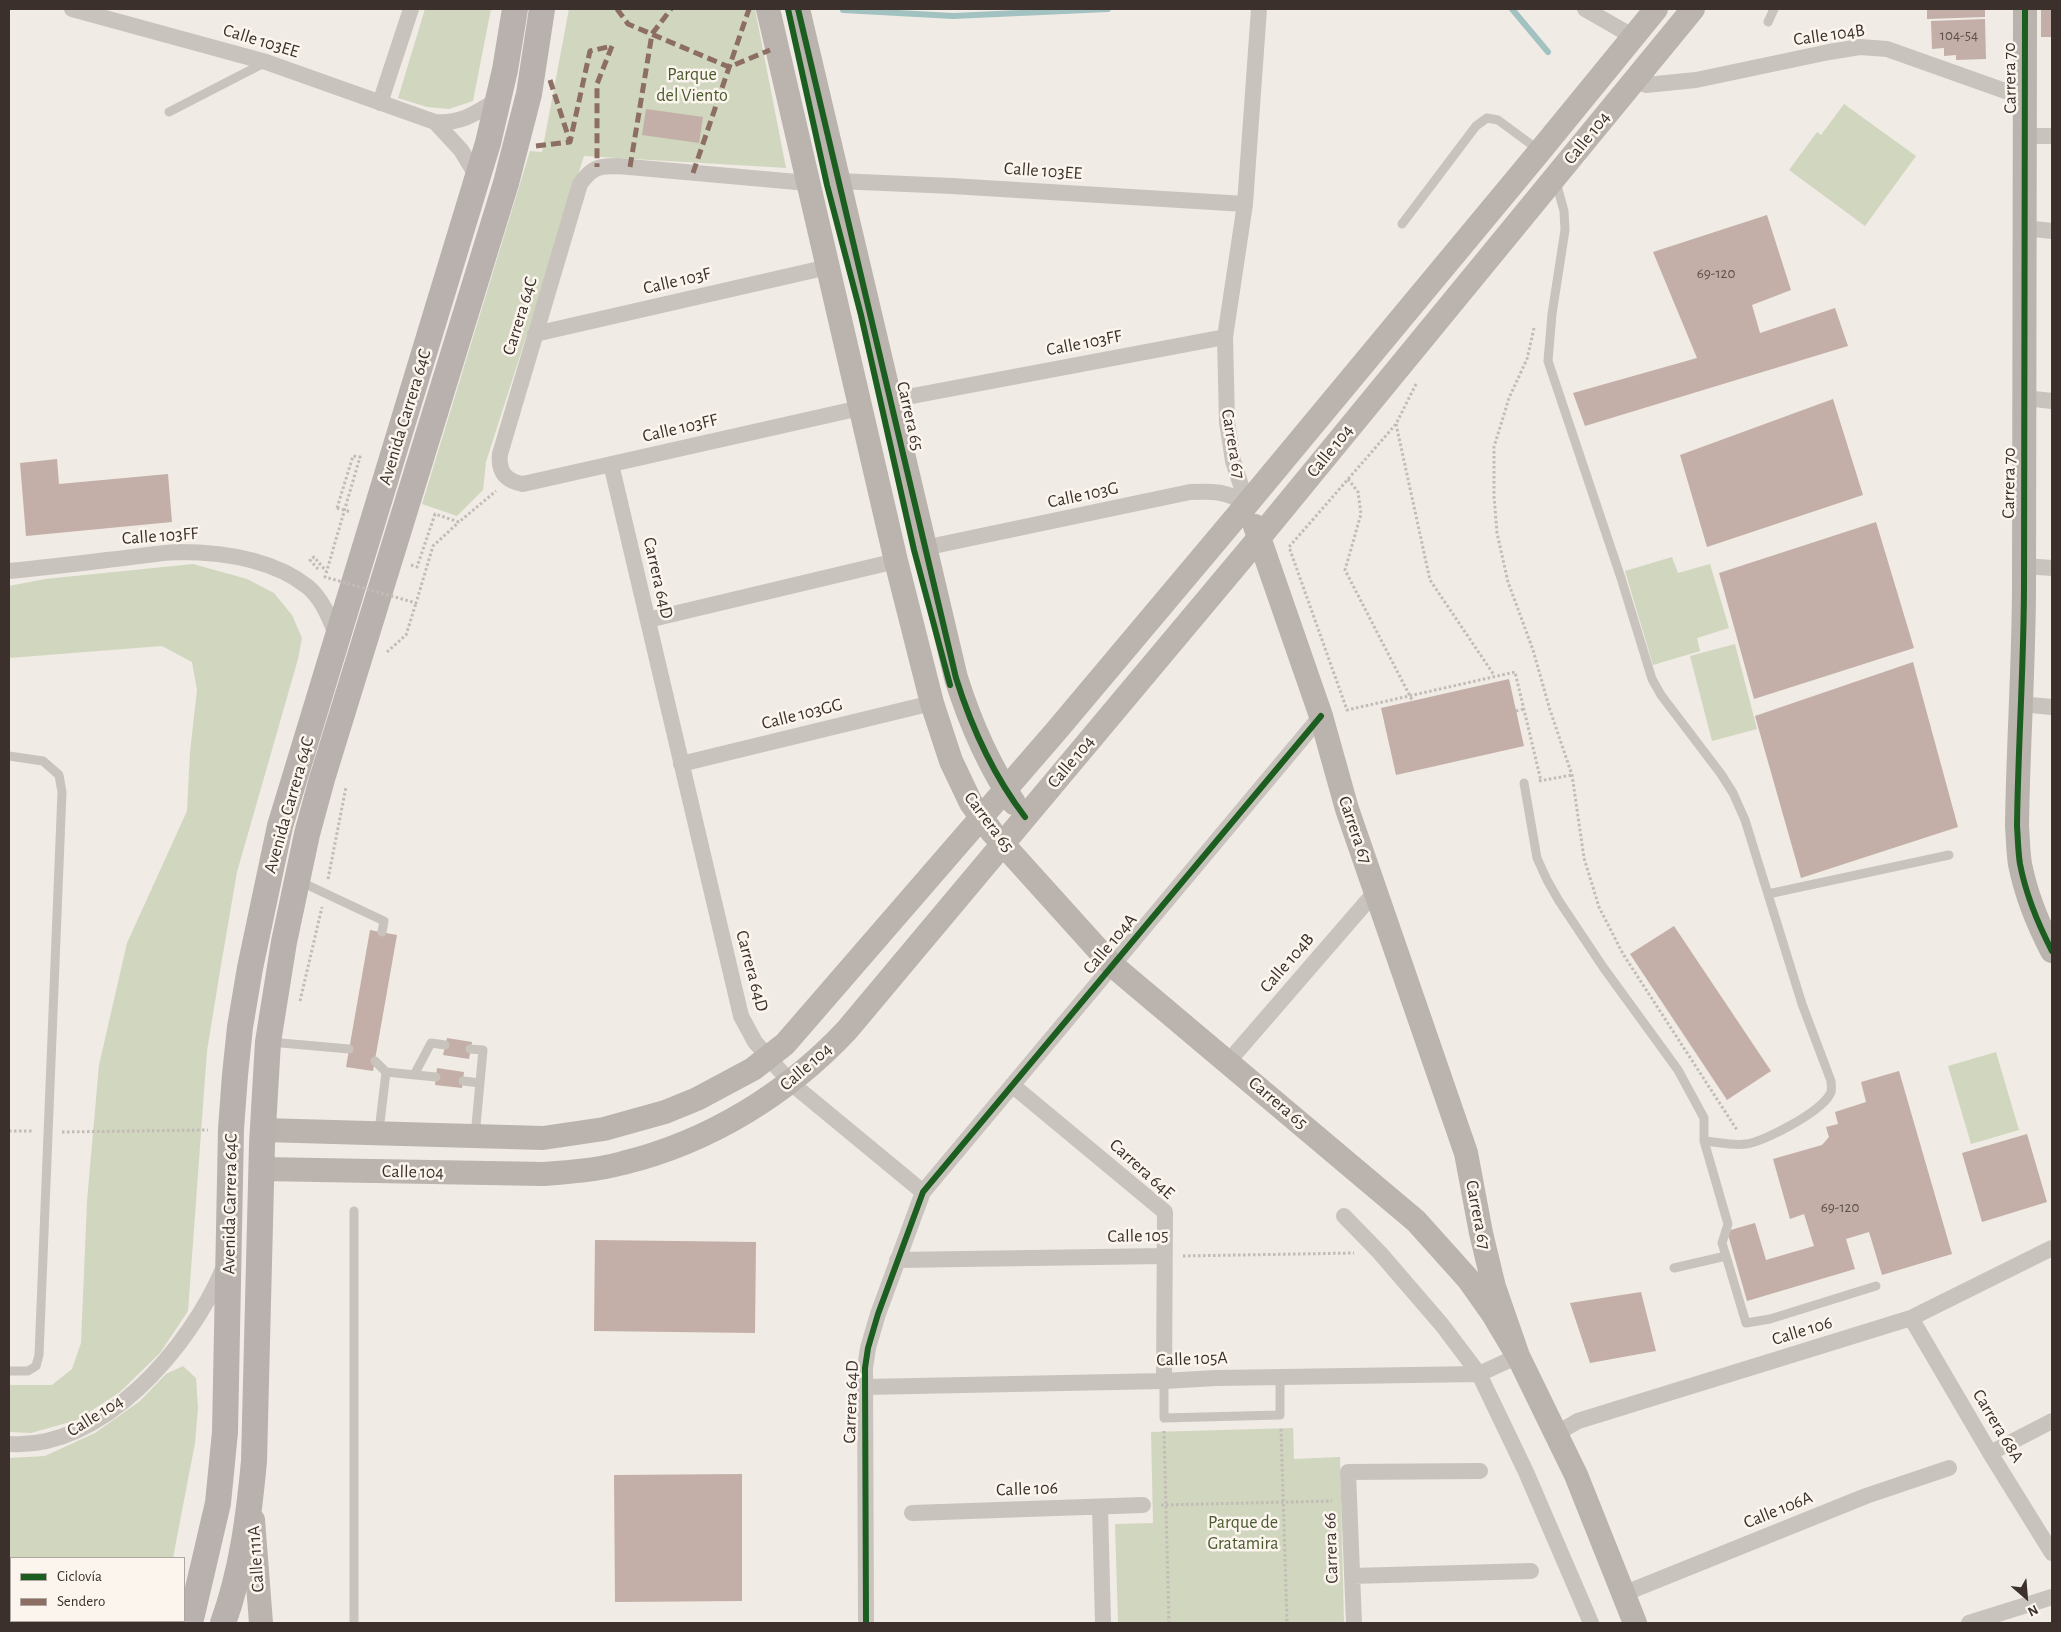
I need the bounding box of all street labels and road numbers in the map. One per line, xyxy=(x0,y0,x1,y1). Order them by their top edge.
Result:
street label: Calle 103EE xyxy=(220,19,302,63)
street label: Calle 104B xyxy=(1792,19,1866,51)
street label: Carrera 70 xyxy=(1999,42,2021,114)
street label: Calle 104 xyxy=(1559,107,1615,169)
street label: Calle 103EE xyxy=(1003,157,1083,185)
street label: Calle 103F xyxy=(641,263,713,299)
street label: Carrera 64C xyxy=(498,274,542,358)
street label: Calle 103FF xyxy=(1044,325,1124,361)
street label: Avenida Carrera 64C xyxy=(374,347,436,487)
street label: Carrera 65 xyxy=(892,379,928,453)
street label: Carrera 67 xyxy=(1216,408,1250,480)
street label: Calle 103FF xyxy=(640,409,720,447)
street label: Calle 104 xyxy=(1302,420,1358,482)
street label: Carrera 70 xyxy=(1998,447,2020,519)
street label: Calle 103G xyxy=(1046,477,1120,513)
street label: Calle 103FF xyxy=(121,523,199,549)
street label: Carrera 64D xyxy=(638,535,678,621)
street label: Calle 103GG xyxy=(759,694,845,734)
street label: Calle 104 xyxy=(1043,731,1099,793)
street label: Avenida Carrera 64C xyxy=(259,734,319,876)
street label: Carrera 65 xyxy=(959,787,1019,857)
street label: Carrera 67 xyxy=(1333,793,1377,867)
street label: Calle 104A xyxy=(1078,909,1142,979)
street label: Carrera 64D xyxy=(731,928,773,1014)
street label: Calle 104B xyxy=(1255,929,1319,997)
street label: Calle 104 xyxy=(775,1038,837,1096)
street label: Carrera 65 xyxy=(1244,1072,1312,1134)
street label: Avenida Carrera 64C xyxy=(218,1133,242,1275)
street label: Carrera 64E xyxy=(1105,1134,1179,1204)
street label: Calle 104 xyxy=(382,1161,444,1183)
street label: Carrera 67 xyxy=(1461,1178,1495,1252)
street label: Calle 105 xyxy=(1107,1225,1169,1247)
street label: Calle 106 xyxy=(1769,1312,1835,1350)
street label: Calle 105A xyxy=(1156,1347,1228,1371)
street label: Carrera 64D xyxy=(839,1360,863,1444)
street label: Carrera 68A xyxy=(1968,1385,2028,1467)
street label: Calle 104 xyxy=(63,1390,127,1442)
street label: Calle 106 xyxy=(996,1477,1058,1501)
street label: Calle 106A xyxy=(1740,1486,1816,1534)
street label: Carrera 66 xyxy=(1319,1512,1343,1584)
street label: Calle 111A xyxy=(243,1525,269,1593)

